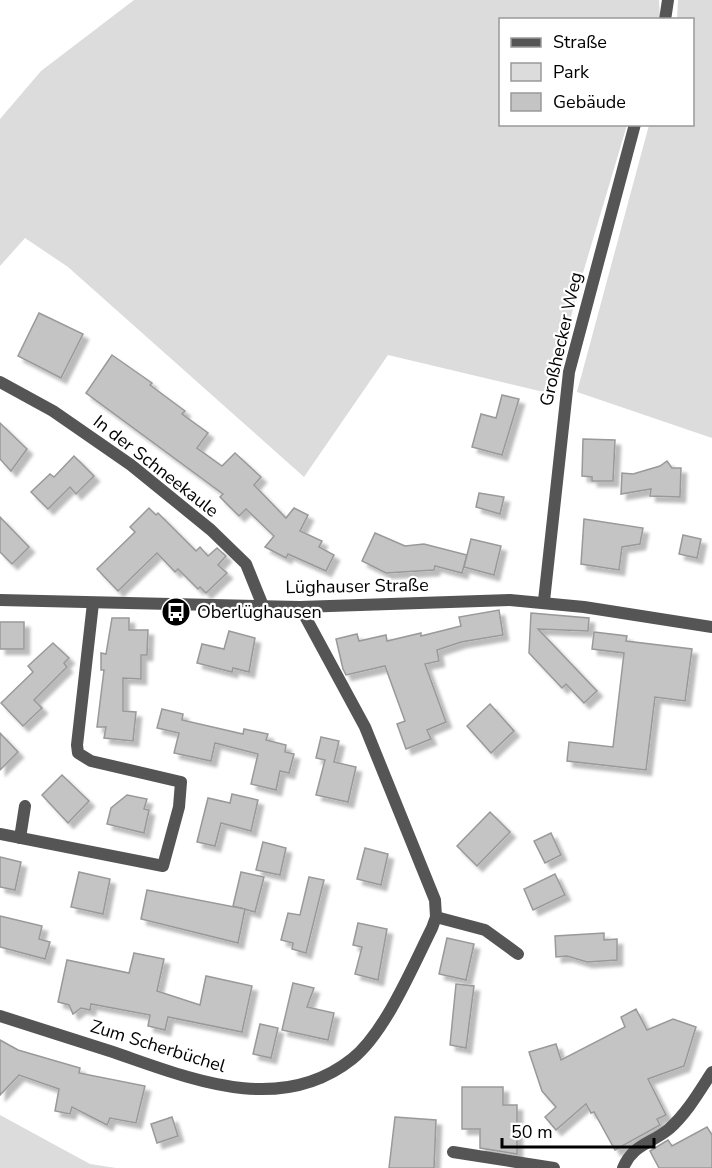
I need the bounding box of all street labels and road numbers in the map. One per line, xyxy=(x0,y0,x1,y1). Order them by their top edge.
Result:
street label: Großhecker Weg xyxy=(534,270,588,408)
street label: In der Schneekaule xyxy=(88,409,224,523)
street label: Lüghauser Straße xyxy=(285,573,429,599)
street label: Zum Scherbüchel xyxy=(87,1014,229,1078)

